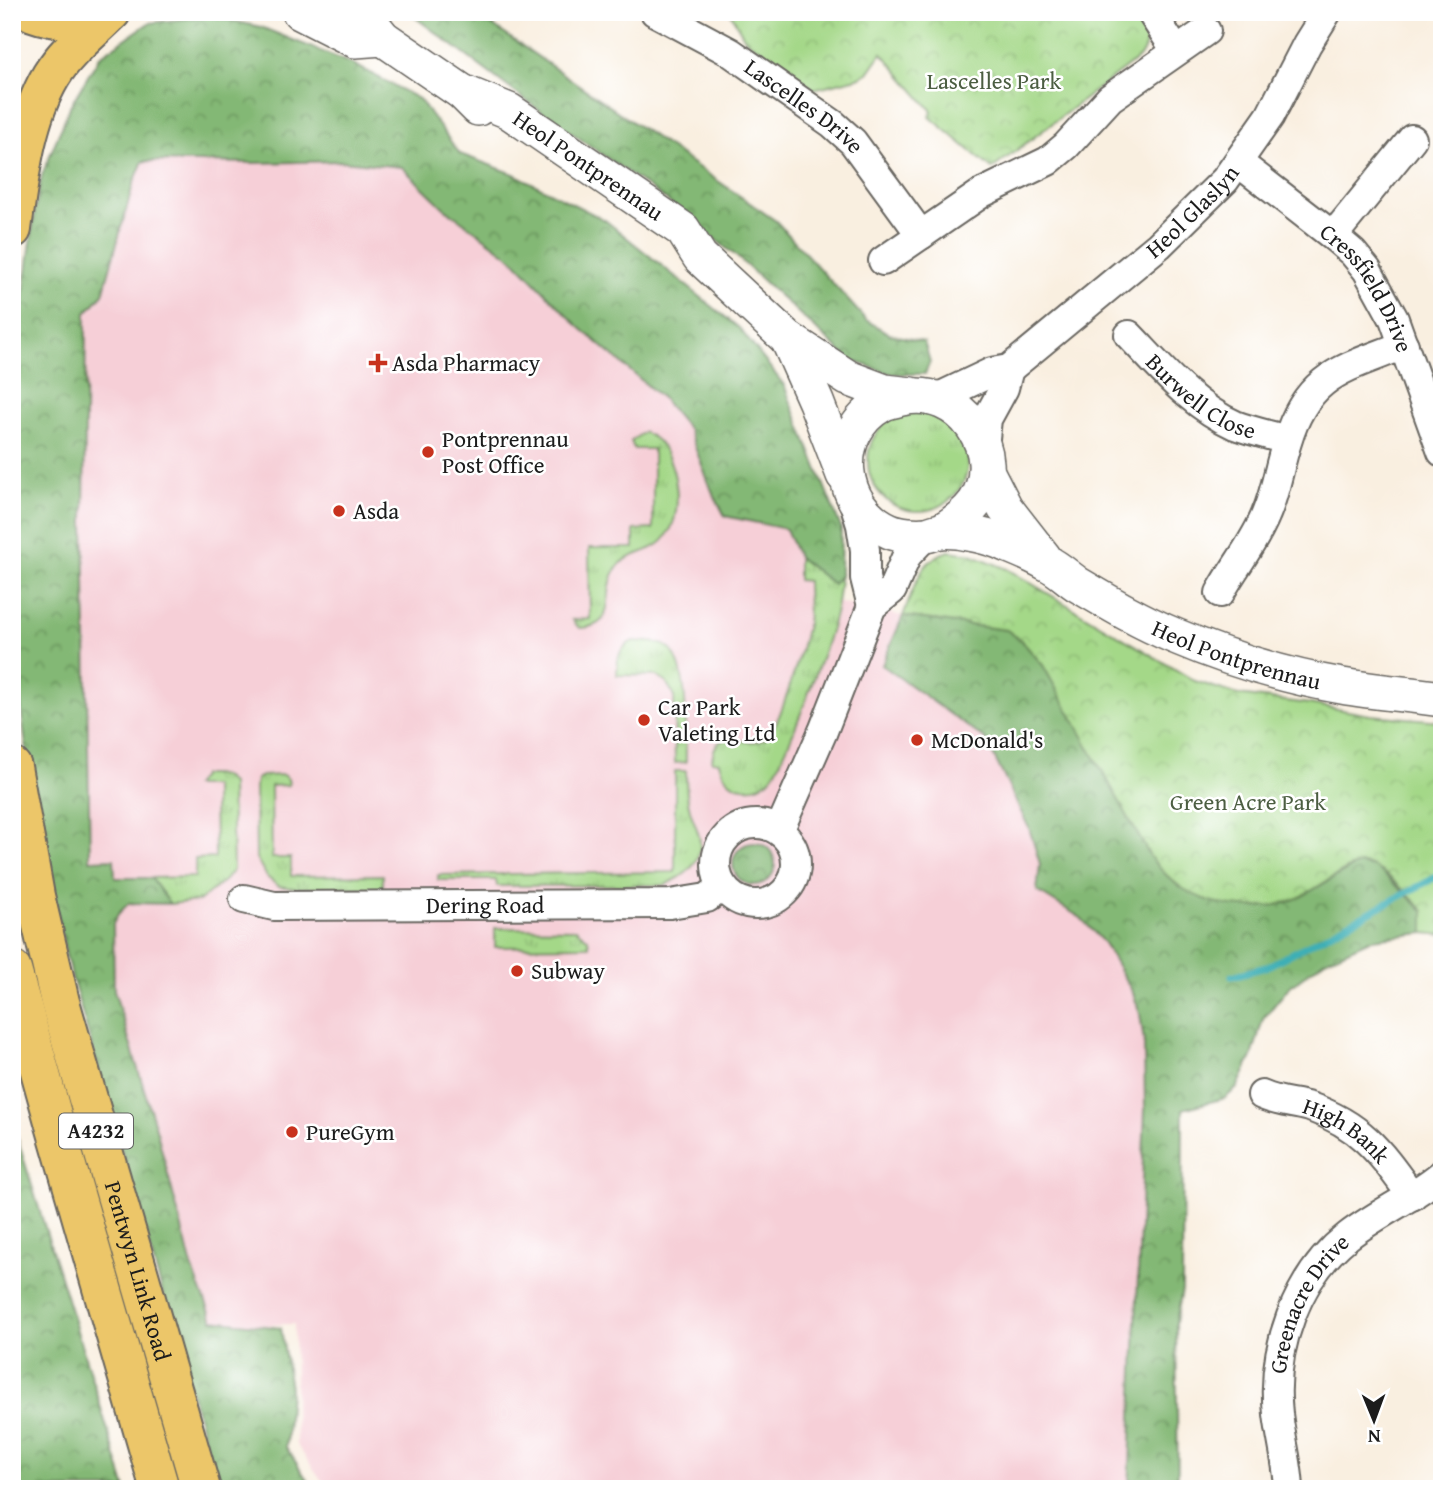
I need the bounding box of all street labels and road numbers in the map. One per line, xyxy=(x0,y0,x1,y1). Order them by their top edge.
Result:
street label: Lascelles Drive xyxy=(738,50,873,160)
street label: Heol Pontprennau xyxy=(507,102,671,229)
street label: Heol Glaslyn xyxy=(1138,158,1247,266)
street label: Cressfield Drive xyxy=(1313,215,1422,357)
street label: Burwell Close xyxy=(1139,346,1260,447)
street label: Heol Pontprennau xyxy=(1147,611,1324,698)
street label: Dering Road xyxy=(426,888,545,921)
street label: High Bank xyxy=(1299,1089,1398,1171)
road number: A4232 xyxy=(59,1114,133,1148)
street label: Pentwyn Link Road xyxy=(97,1177,180,1365)
street label: Greenacre Drive xyxy=(1261,1225,1356,1375)

